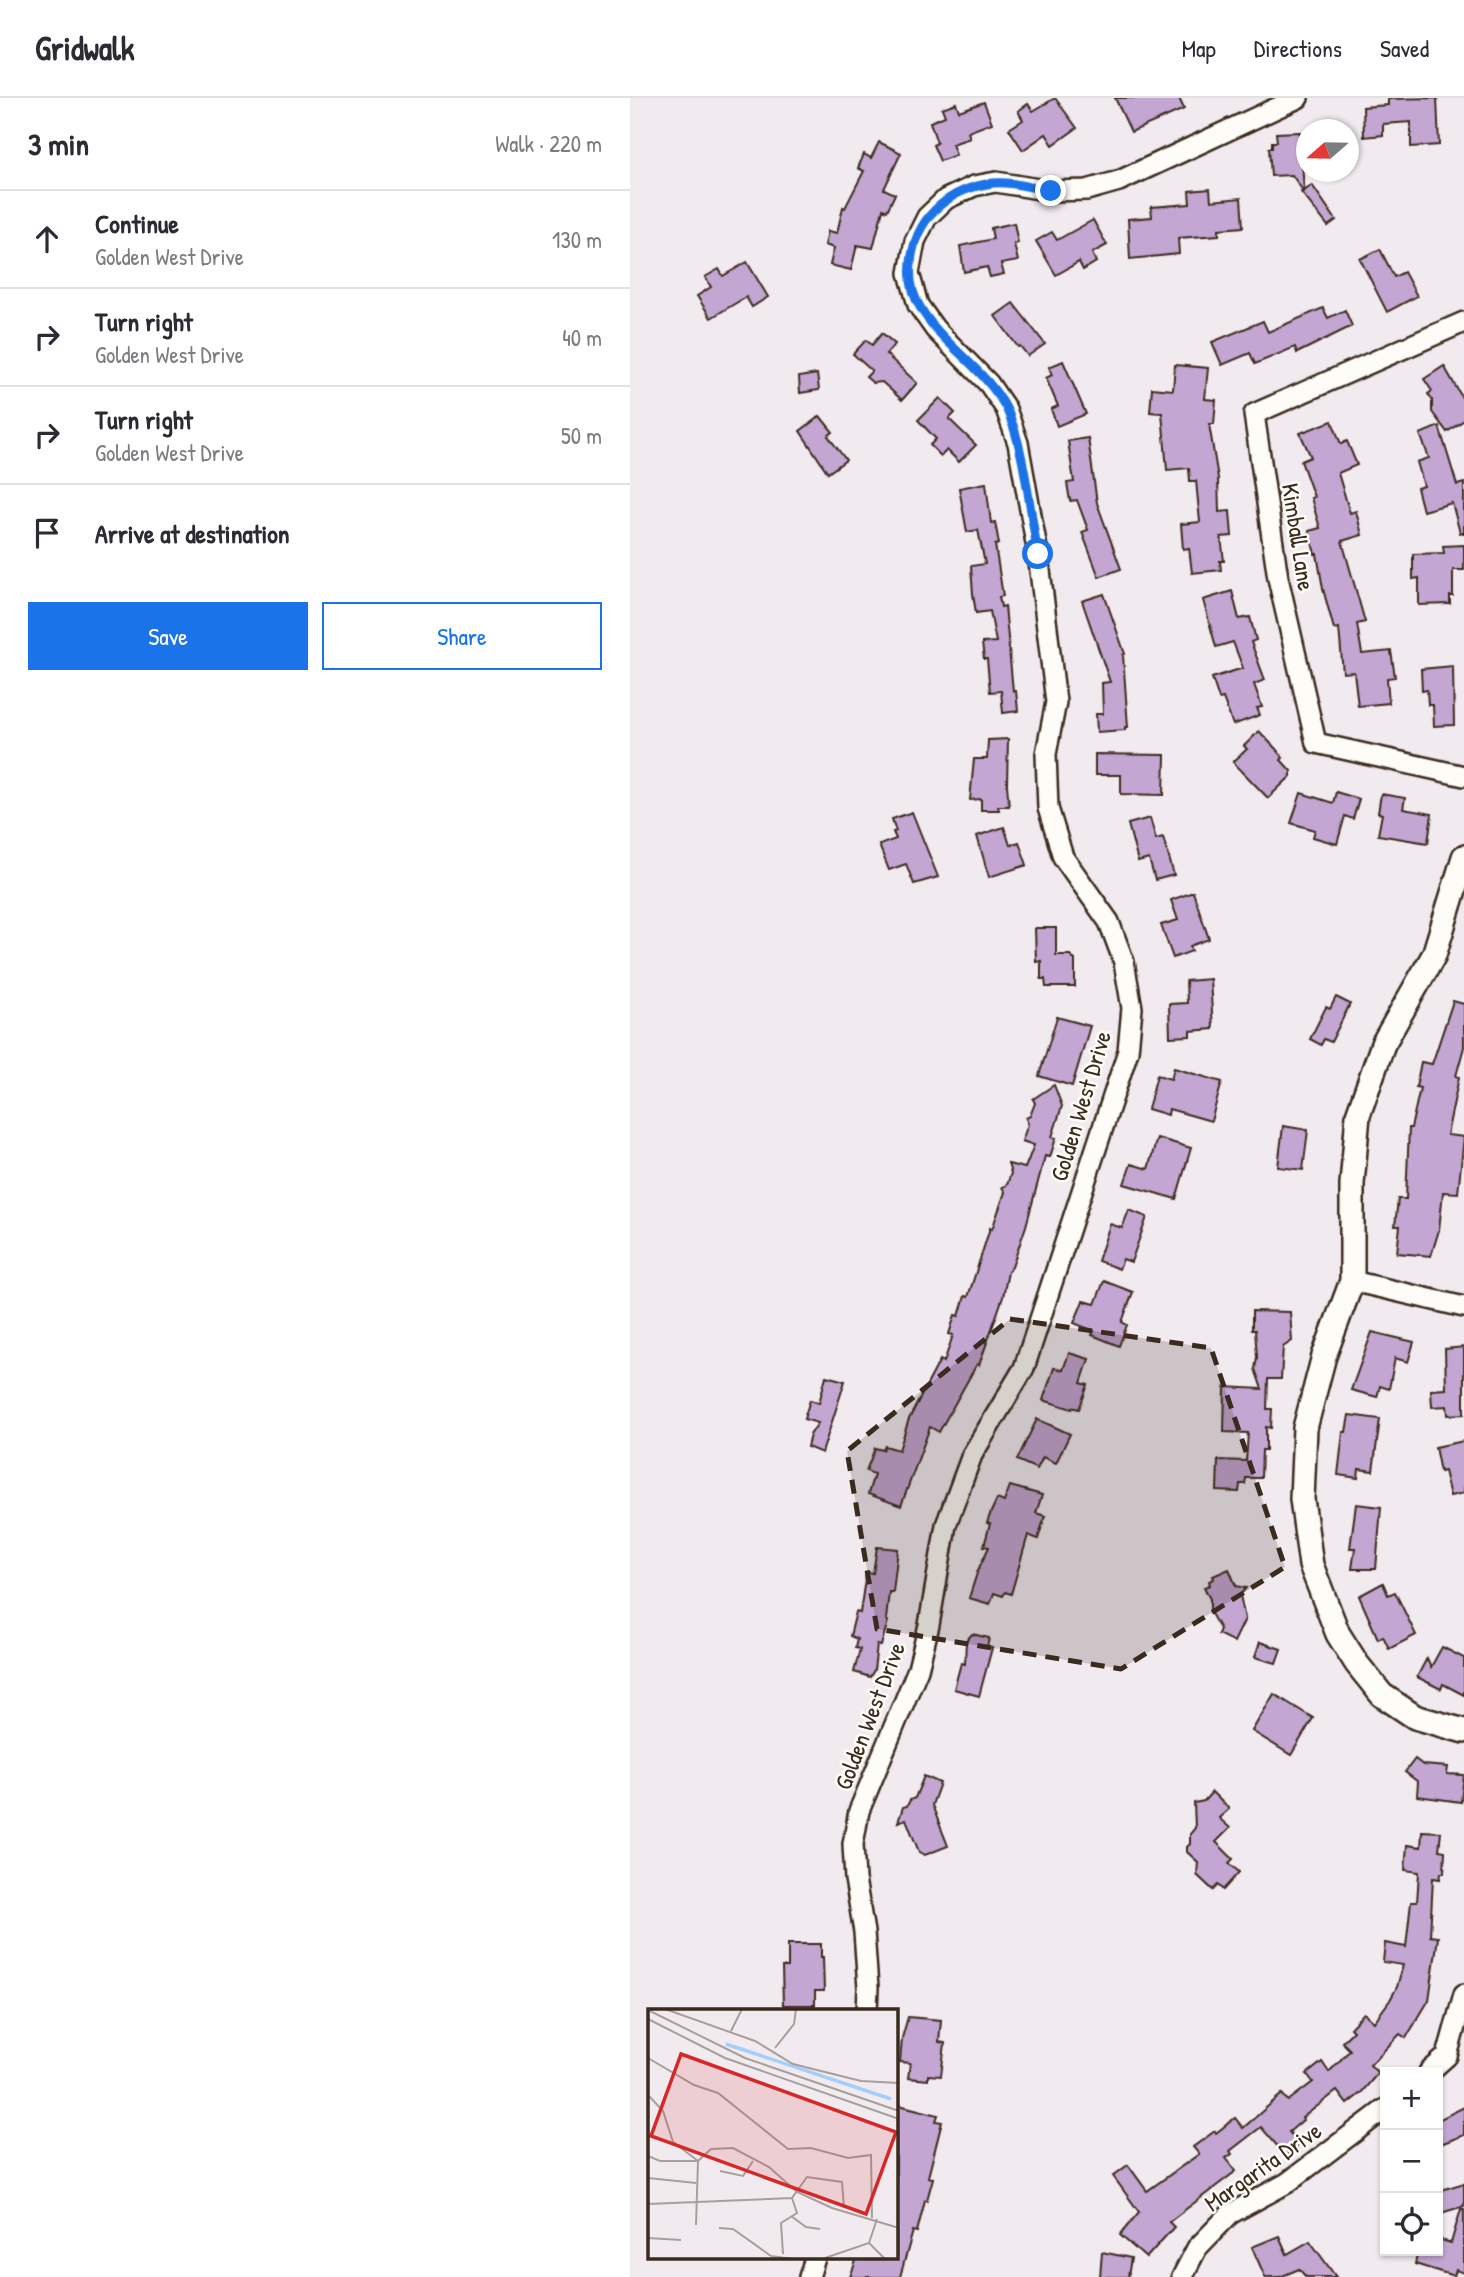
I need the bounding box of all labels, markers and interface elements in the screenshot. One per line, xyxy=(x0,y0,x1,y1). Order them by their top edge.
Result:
text: Gridwalk xyxy=(35,26,135,70)
text: Map xyxy=(1182,32,1216,64)
text: Directions xyxy=(1254,32,1342,64)
text: Saved xyxy=(1380,32,1429,64)
north arrow xyxy=(1296,119,1359,182)
text: 3 min xyxy=(28,124,89,164)
text: Walk · 220 m xyxy=(495,128,602,159)
route end xyxy=(1035,175,1066,206)
text: Continue xyxy=(95,206,179,241)
icon: ahead xyxy=(28,220,66,258)
text: 130 m xyxy=(552,224,602,255)
text: Golden West Drive xyxy=(95,241,244,272)
text: Turn right xyxy=(95,304,193,339)
icon: right xyxy=(28,318,66,356)
text: 40 m xyxy=(562,322,602,353)
text: Golden West Drive xyxy=(95,339,244,370)
text: Turn right xyxy=(95,402,193,437)
icon: right xyxy=(28,416,66,454)
text: 50 m xyxy=(561,420,602,451)
text: Golden West Drive xyxy=(95,437,244,468)
street label: Kimball Lane xyxy=(1275,481,1323,593)
icon: arrive xyxy=(28,514,66,552)
text: Arrive at destination xyxy=(95,516,290,551)
route start xyxy=(1022,538,1053,569)
button: Save xyxy=(28,602,308,670)
button: Share xyxy=(322,602,602,670)
street label: Golden West Drive xyxy=(1042,1026,1118,1185)
street label: Golden West Drive xyxy=(826,1637,912,1794)
inset map xyxy=(648,2009,898,2260)
map controls xyxy=(1380,2067,1443,2256)
button: + xyxy=(1380,2067,1443,2130)
street label: Margarita Drive xyxy=(1198,2114,1328,2218)
button: − xyxy=(1380,2130,1443,2193)
button: locate xyxy=(1380,2193,1443,2256)

